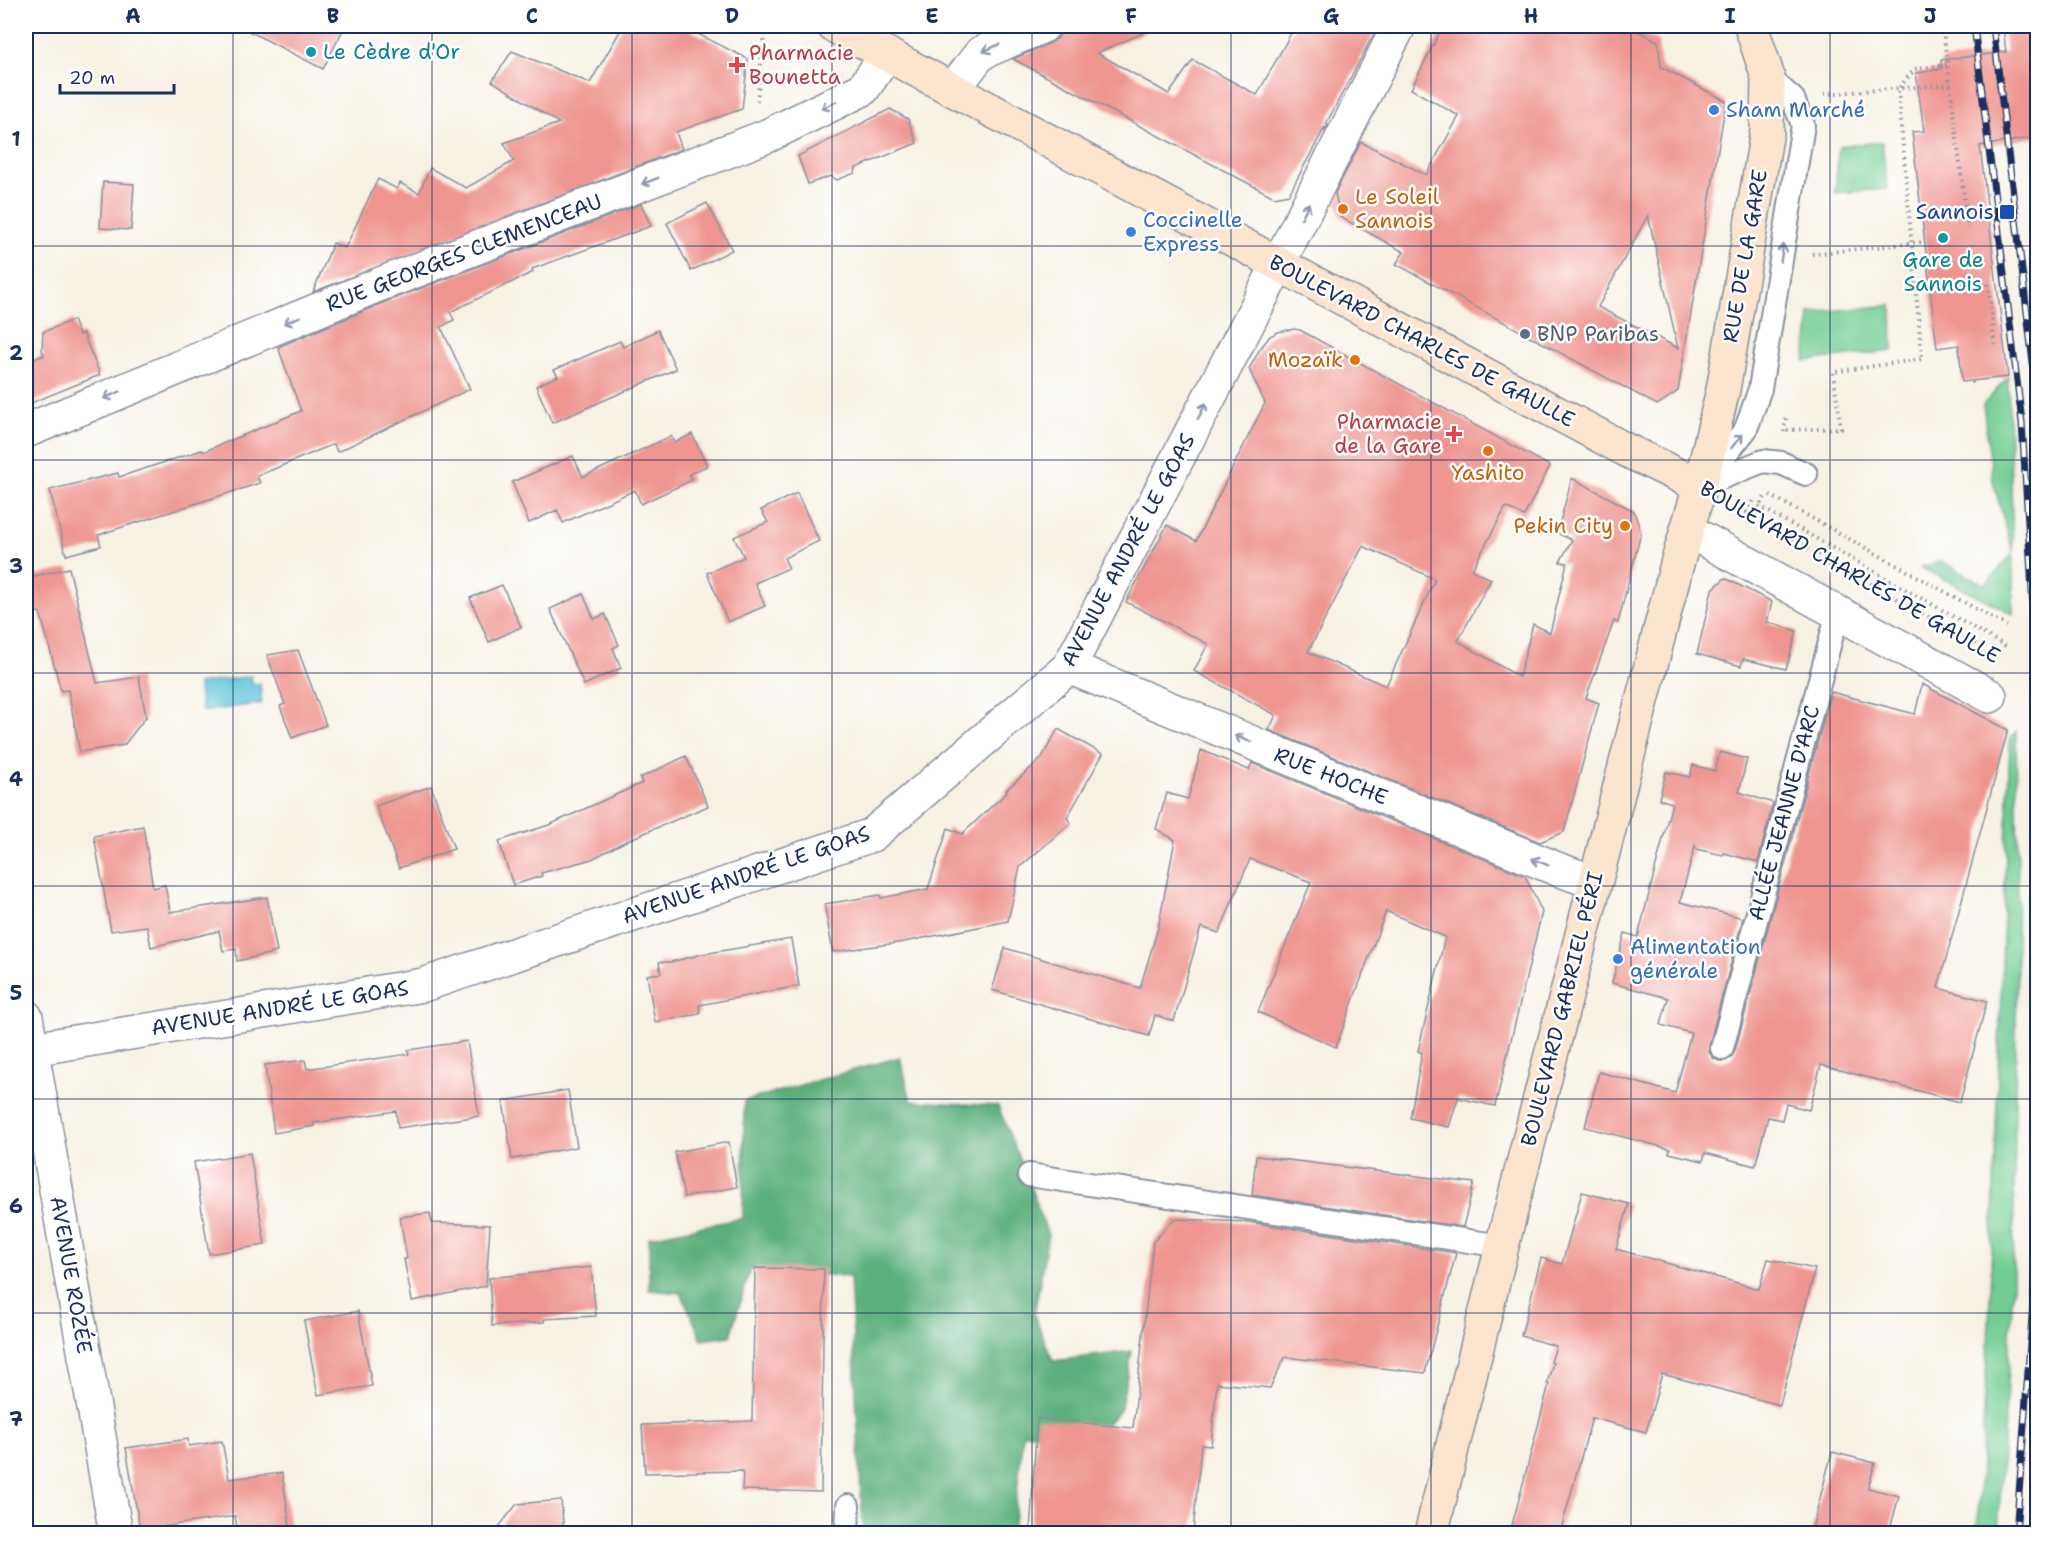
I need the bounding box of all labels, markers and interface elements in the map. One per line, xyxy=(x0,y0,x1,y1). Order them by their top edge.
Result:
text: A xyxy=(125,3,141,29)
text: B xyxy=(327,3,339,29)
text: C xyxy=(526,3,538,29)
text: D xyxy=(725,3,739,29)
text: E xyxy=(925,3,939,29)
text: F xyxy=(1125,3,1137,29)
text: G xyxy=(1323,3,1339,29)
text: H xyxy=(1524,3,1538,29)
text: I xyxy=(1724,3,1736,29)
text: J xyxy=(1924,3,1937,29)
place label: Le Cèdre d'Or xyxy=(323,38,460,66)
place label: Pharmacie Bounetta xyxy=(749,39,854,91)
one-way arrow xyxy=(982,43,1001,54)
marker: Le Cèdre d'Or xyxy=(304,45,318,59)
scale bar xyxy=(60,57,174,95)
marker: Pharmacie Bounetta xyxy=(730,58,744,72)
text: 20 m xyxy=(69,66,115,90)
place label: Sham Marché xyxy=(1726,96,1865,124)
one-way arrow xyxy=(821,100,839,112)
marker: Sham Marché xyxy=(1707,103,1721,117)
text: 1 xyxy=(11,126,21,152)
street label: RUE DE LA GARE xyxy=(1716,167,1774,345)
one-way arrow xyxy=(641,176,660,187)
place label: Le Soleil Sannois xyxy=(1355,183,1440,235)
street label: RUE GEORGES CLEMENCEAU xyxy=(322,187,606,319)
place label: Sannois xyxy=(1915,198,1994,226)
one-way arrow xyxy=(1299,202,1311,220)
marker: Le Soleil Sannois xyxy=(1336,202,1350,216)
marker: Sannois xyxy=(1998,203,2016,221)
place label: Coccinelle Express xyxy=(1143,206,1243,258)
marker: Coccinelle Express xyxy=(1124,225,1138,239)
marker: Gare de Sannois xyxy=(1936,231,1950,245)
one-way arrow xyxy=(1777,244,1788,263)
place label: Gare de Sannois xyxy=(1902,246,1984,298)
street label: BOULEVARD CHARLES DE GAULLE xyxy=(1264,248,1580,434)
one-way arrow xyxy=(283,315,302,326)
place label: BNP Paribas xyxy=(1537,320,1659,348)
marker: BNP Paribas xyxy=(1518,327,1532,341)
text: 2 xyxy=(9,340,23,366)
place label: Mozaïk xyxy=(1268,346,1343,374)
marker: Mozaïk xyxy=(1348,353,1362,367)
one-way arrow xyxy=(103,390,122,401)
one-way arrow xyxy=(1197,402,1209,420)
place label: Pharmacie de la Gare xyxy=(1334,408,1442,460)
marker: Pharmacie de la Gare xyxy=(1447,427,1461,441)
street label: AVENUE ANDRÉ LE GOAS xyxy=(1054,428,1201,671)
one-way arrow xyxy=(1730,433,1743,449)
marker: Yashito xyxy=(1481,444,1495,458)
place label: Yashito xyxy=(1451,459,1525,487)
street label: BOULEVARD CHARLES DE GAULLE xyxy=(1695,474,2005,670)
place label: Pekin City xyxy=(1513,512,1613,540)
marker: Pekin City xyxy=(1618,519,1632,533)
text: 3 xyxy=(9,553,23,579)
street label: ALLÉE JEANNE D'ARC xyxy=(1741,702,1826,924)
one-way arrow xyxy=(1234,733,1253,744)
street label: RUE HOCHE xyxy=(1270,740,1392,812)
text: 4 xyxy=(9,766,23,792)
street label: AVENUE ANDRÉ LE GOAS xyxy=(618,818,874,931)
one-way arrow xyxy=(1531,856,1549,867)
street label: BOULEVARD GABRIEL PÉRI xyxy=(1513,868,1610,1149)
place label: Alimentation générale xyxy=(1630,933,1761,985)
marker: Alimentation générale xyxy=(1611,952,1625,966)
street label: AVENUE ANDRÉ LE GOAS xyxy=(149,973,411,1042)
text: 5 xyxy=(10,980,22,1006)
text: 6 xyxy=(9,1193,23,1219)
street label: AVENUE ROZÉE xyxy=(43,1194,100,1356)
text: 7 xyxy=(9,1406,23,1432)

